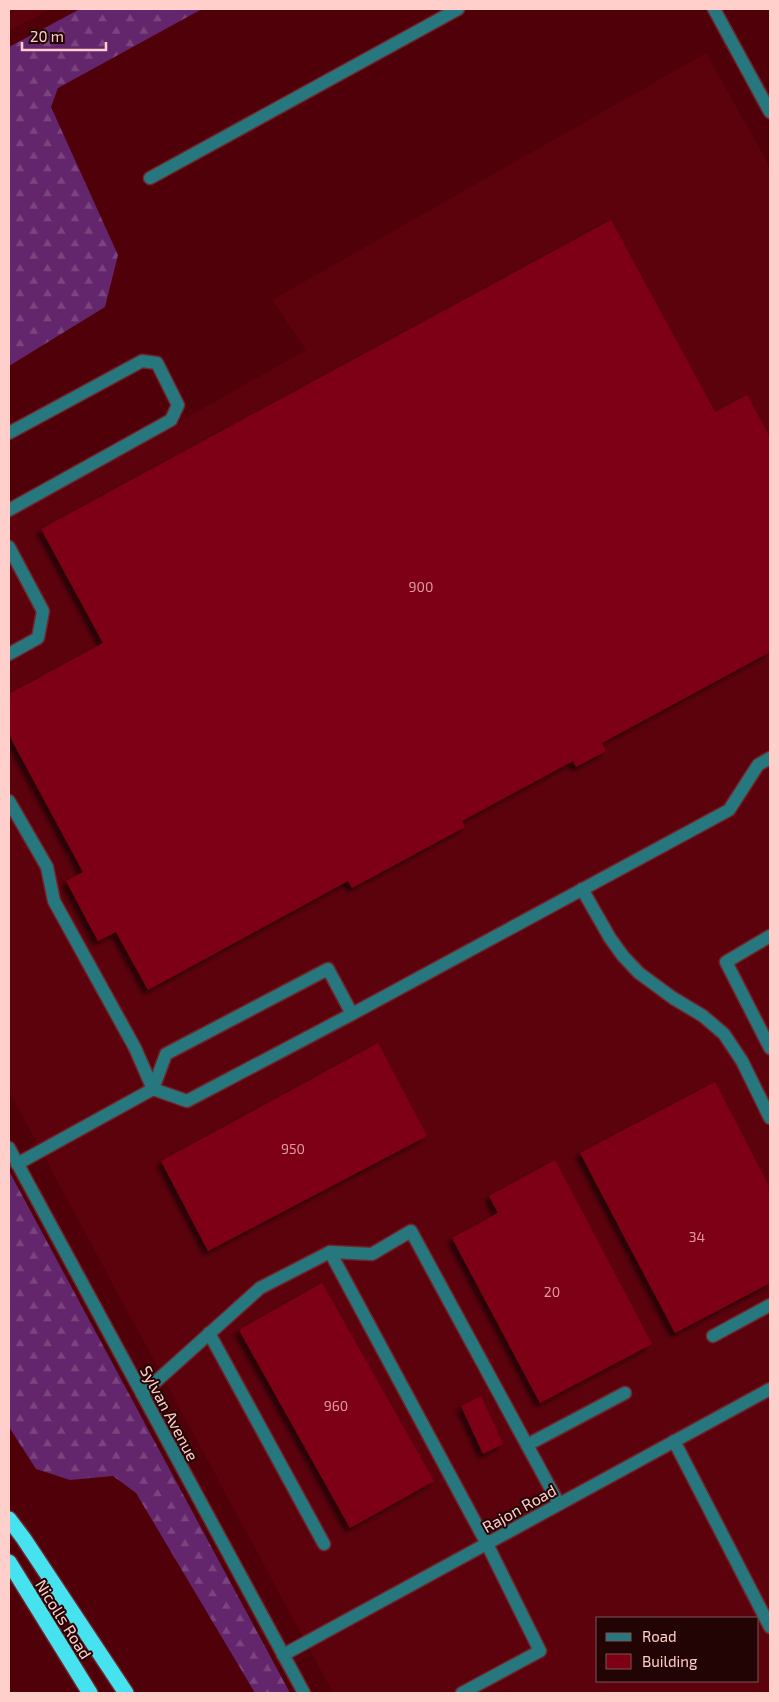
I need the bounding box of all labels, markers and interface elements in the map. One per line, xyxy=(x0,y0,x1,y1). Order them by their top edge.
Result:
scale bar xyxy=(22,20,106,52)
text: 20 m xyxy=(30,27,64,45)
house number: 900 xyxy=(409,578,433,595)
house number: 950 xyxy=(281,1140,305,1157)
house number: 34 xyxy=(689,1228,705,1245)
house number: 20 xyxy=(544,1283,560,1300)
street label: Sylvan Avenue xyxy=(137,1362,203,1464)
house number: 960 xyxy=(324,1397,348,1414)
street label: Rajon Road xyxy=(479,1480,560,1537)
street label: Nicolls Road xyxy=(32,1576,96,1662)
legend xyxy=(596,1617,759,1682)
text: Road xyxy=(642,1627,677,1645)
text: Building xyxy=(642,1652,698,1670)

